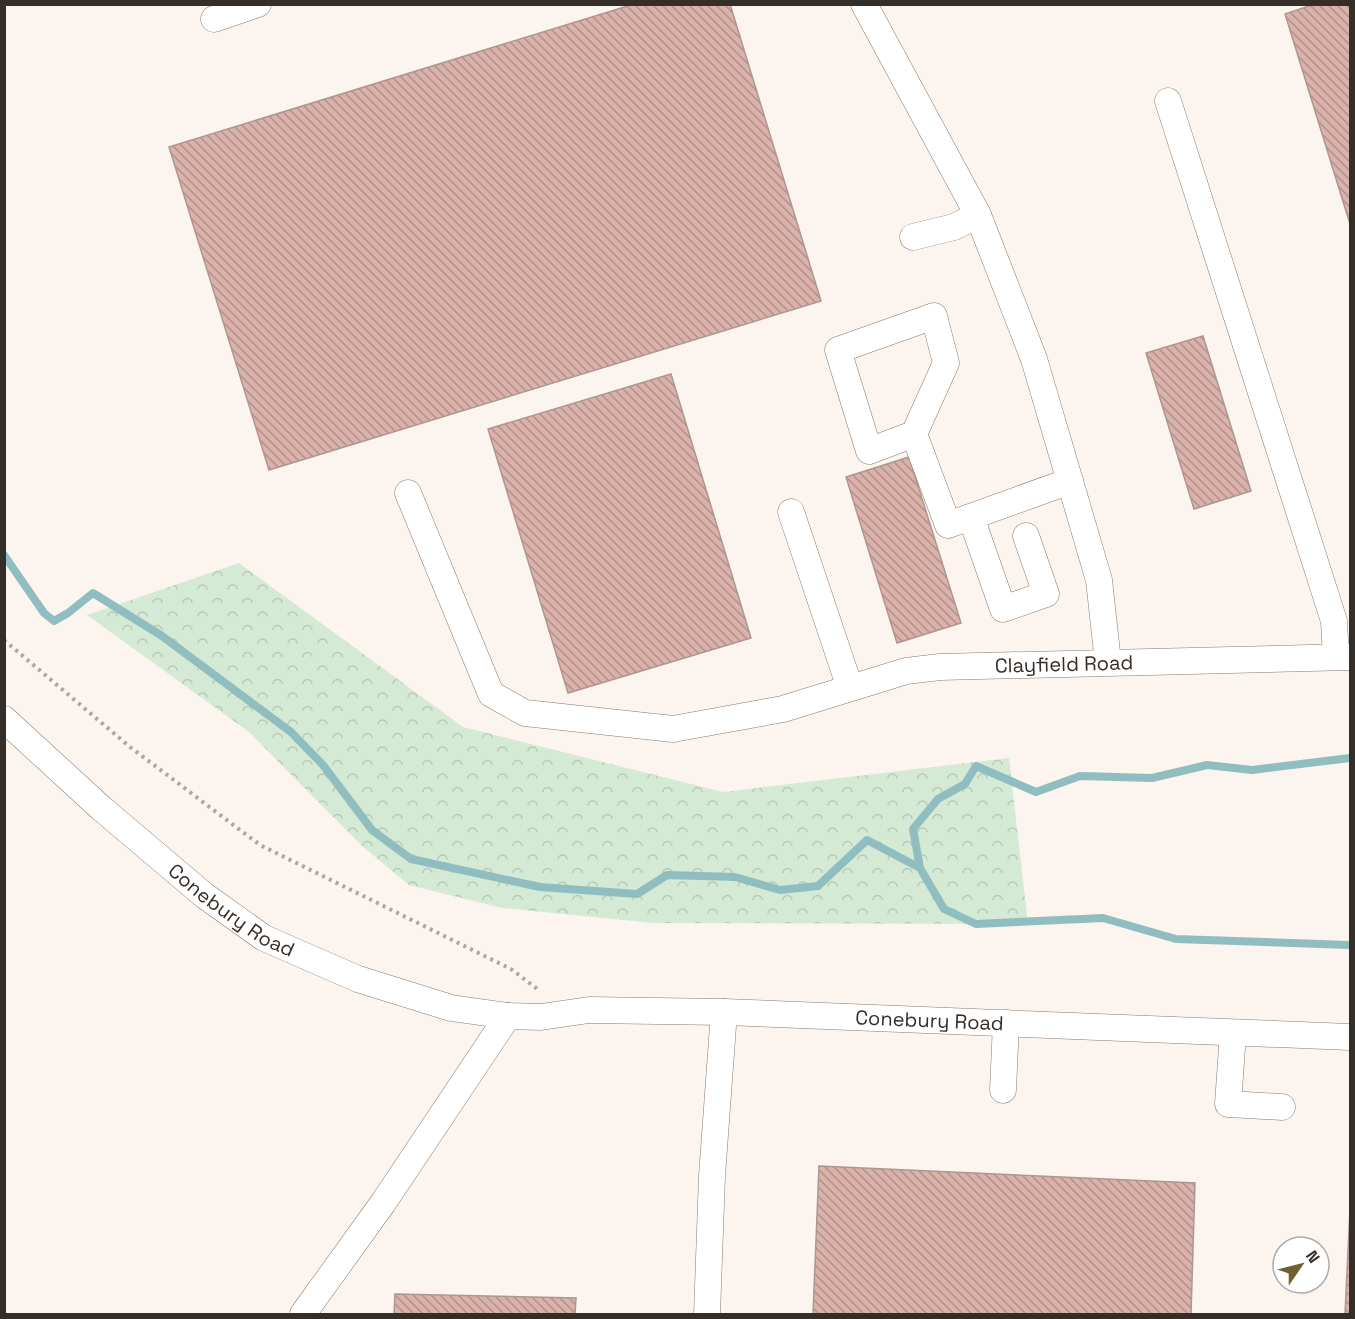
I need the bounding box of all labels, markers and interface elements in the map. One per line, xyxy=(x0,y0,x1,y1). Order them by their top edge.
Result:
street label: Clayfield Road xyxy=(994,649,1133,679)
street label: Conebury Road xyxy=(163,858,298,963)
street label: Conebury Road xyxy=(855,1004,1004,1036)
north arrow xyxy=(1271,1235,1331,1295)
text: N xyxy=(1301,1246,1325,1267)

